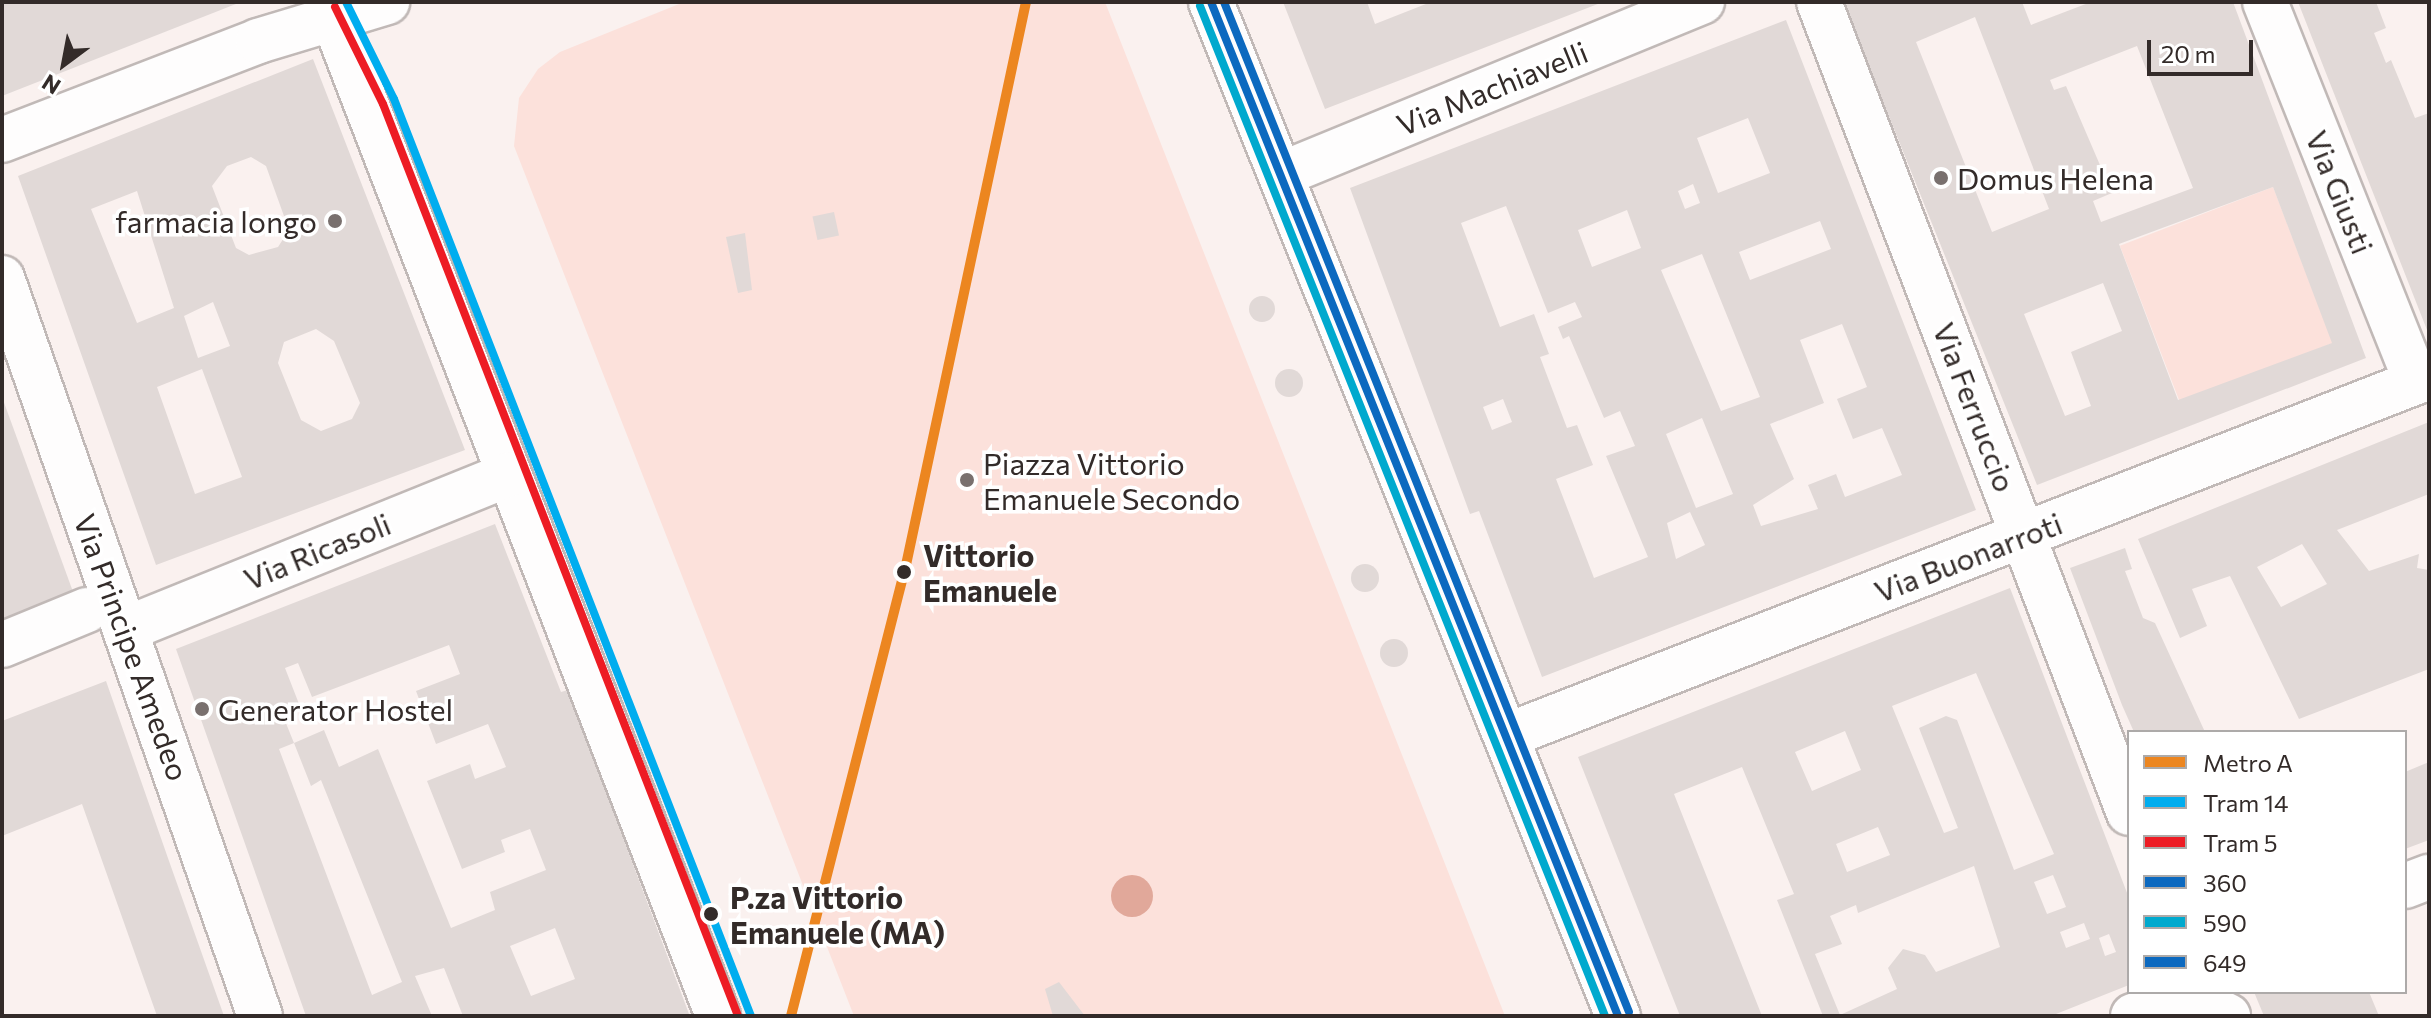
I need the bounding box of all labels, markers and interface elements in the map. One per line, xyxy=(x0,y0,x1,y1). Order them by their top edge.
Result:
north arrow xyxy=(24,24,104,104)
scale bar xyxy=(2151,24,2257,74)
street label: Via Machiavelli xyxy=(1391,33,1593,143)
text: 20 m xyxy=(2161,39,2215,68)
text: N xyxy=(37,69,65,101)
street label: Via Giusti xyxy=(2299,125,2381,259)
place label: Domus Helena xyxy=(1957,160,2154,196)
marker: Domus Helena xyxy=(1932,169,1950,187)
place label: farmacia longo xyxy=(115,203,317,239)
marker: farmacia longo xyxy=(324,210,346,232)
street label: Via Ferruccio xyxy=(1926,317,2024,497)
place label: Piazza Vittorio Emanuele Secondo xyxy=(983,445,1240,516)
marker: Piazza Vittorio Emanuele Secondo xyxy=(958,471,976,489)
street label: Via Ricasoli xyxy=(238,505,396,597)
street label: Via Buonarroti xyxy=(1869,505,2067,609)
street label: Via Principe Amedeo xyxy=(67,509,197,785)
place label: Vittorio Emanuele xyxy=(923,537,1057,608)
marker: Vittorio Emanuele xyxy=(892,560,916,584)
place label: Generator Hostel xyxy=(218,691,453,727)
marker: Generator Hostel xyxy=(193,700,211,718)
legend xyxy=(2127,730,2407,994)
text: Metro A xyxy=(2203,748,2293,777)
text: Tram 14 xyxy=(2203,788,2288,817)
text: Tram 5 xyxy=(2203,828,2278,857)
text: 360 xyxy=(2203,868,2247,897)
place label: P.za Vittorio Emanuele (MA) xyxy=(730,879,945,950)
marker: P.za Vittorio Emanuele (MA) xyxy=(699,902,723,926)
text: 590 xyxy=(2203,908,2247,937)
text: 649 xyxy=(2203,948,2247,977)

